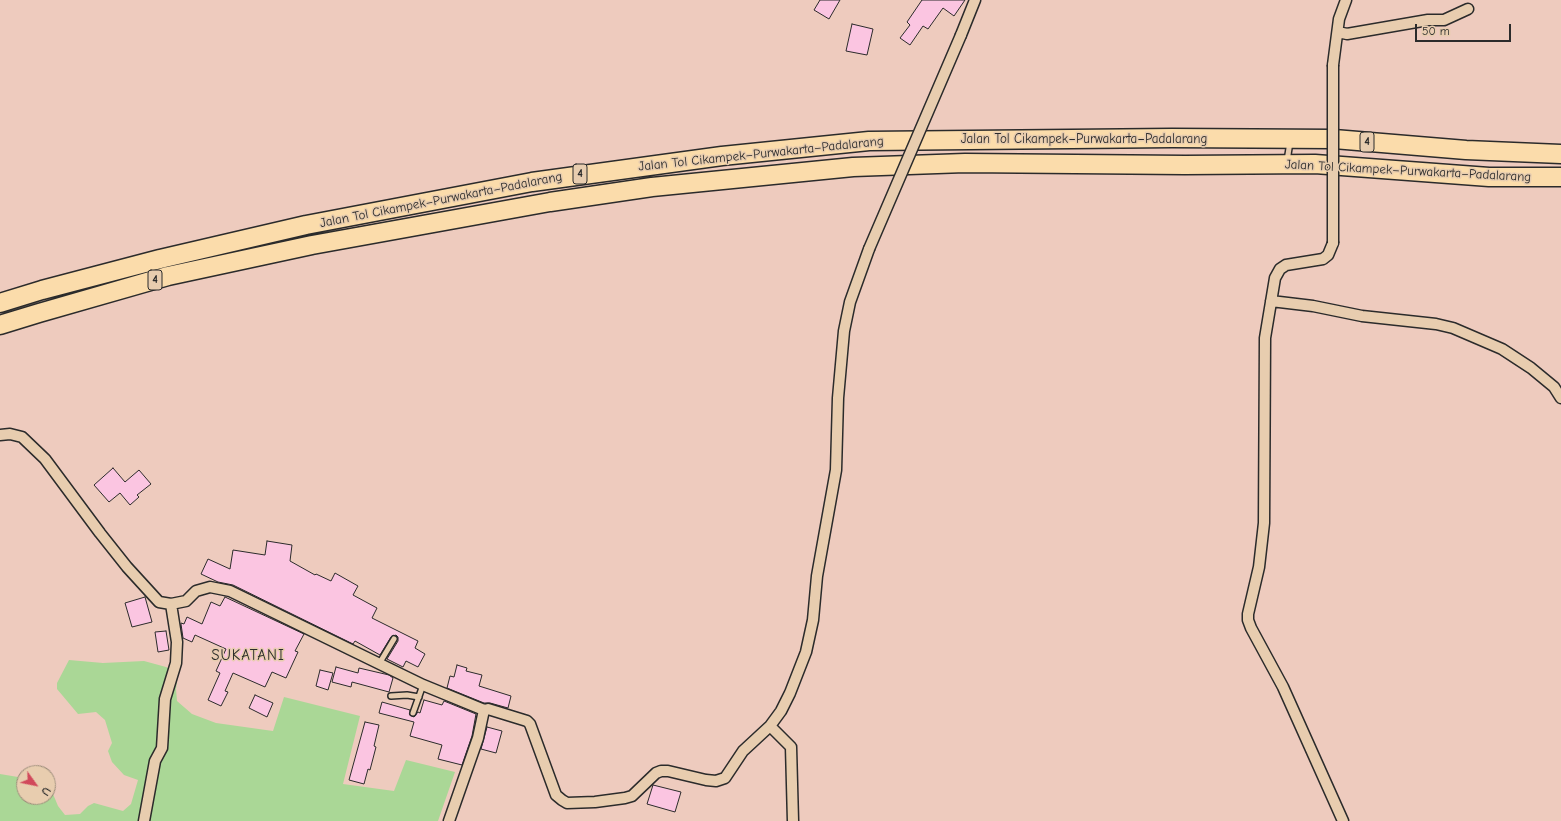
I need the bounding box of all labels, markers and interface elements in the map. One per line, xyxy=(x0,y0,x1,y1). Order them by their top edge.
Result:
scale bar xyxy=(1417,16,1513,42)
text: 50 m xyxy=(1422,24,1450,38)
street label: Jalan Tol Cikampek–Purwakarta–Padalarang xyxy=(961,131,1207,147)
road number: 4 xyxy=(1360,132,1374,152)
street label: Jalan Tol Cikampek–Purwakarta–Padalarang xyxy=(638,133,884,175)
street label: Jalan Tol Cikampek–Purwakarta–Padalarang xyxy=(1284,157,1532,185)
road number: 4 xyxy=(573,164,587,184)
street label: Jalan Tol Cikampek–Purwakarta–Padalarang xyxy=(318,169,564,231)
road number: 4 xyxy=(148,270,162,290)
district label: SUKATANI xyxy=(211,647,285,665)
north arrow xyxy=(16,765,56,805)
text: U xyxy=(38,785,53,798)

